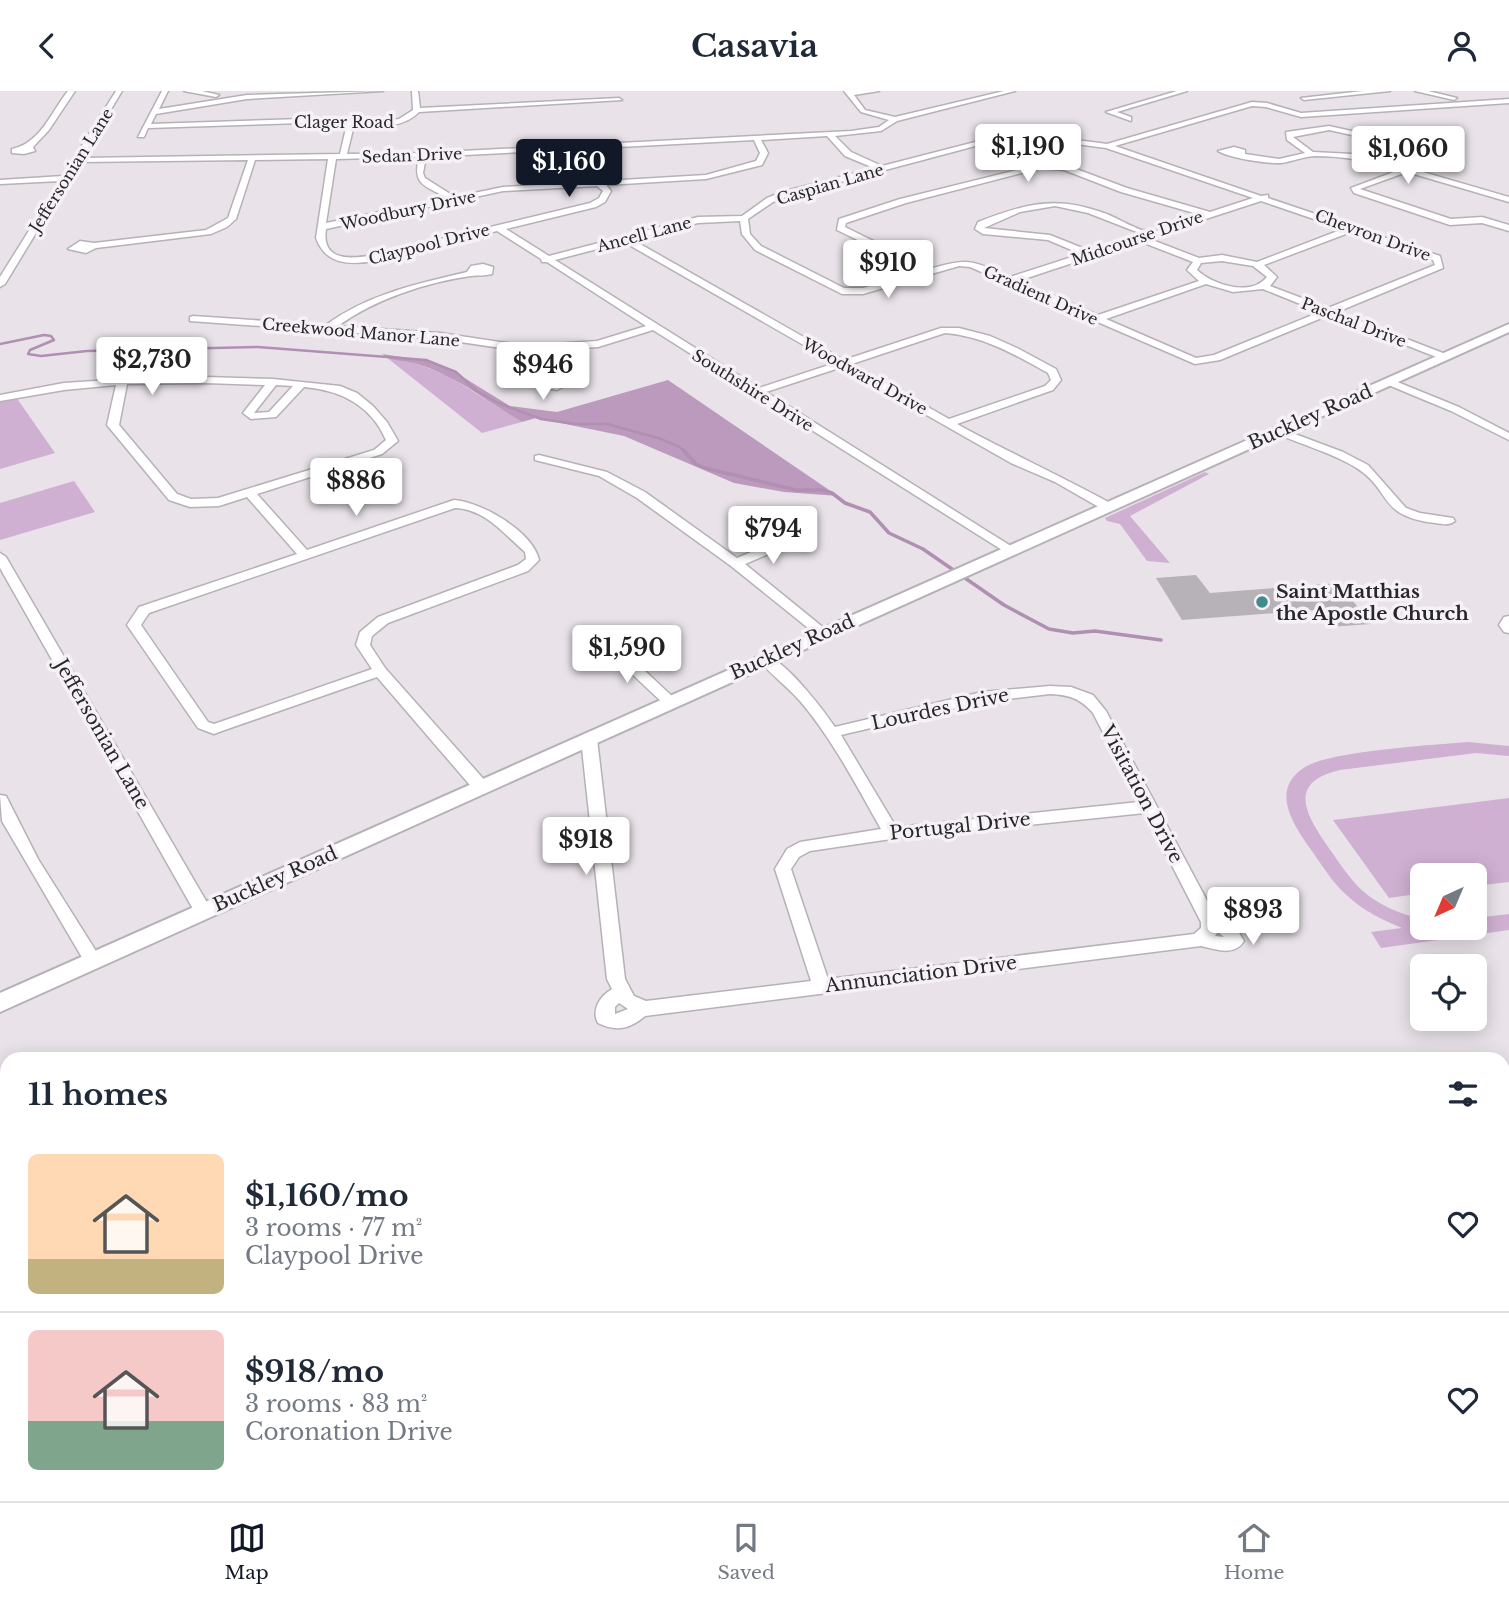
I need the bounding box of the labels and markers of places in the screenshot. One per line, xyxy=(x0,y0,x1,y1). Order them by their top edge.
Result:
pin: $1,190 xyxy=(971,125,1085,184)
pin: $1,060 xyxy=(1351,127,1465,186)
pin: $1,160 xyxy=(512,139,626,199)
pin: $910 xyxy=(847,241,929,300)
pin: $2,730 xyxy=(95,337,209,397)
pin: $946 xyxy=(502,343,584,402)
pin: $886 xyxy=(315,459,397,518)
pin: $794 xyxy=(732,507,814,566)
place label: Saint Matthias the Apostle Church xyxy=(1276,580,1469,625)
marker: Saint Matthias the Apostle Church xyxy=(1254,594,1270,610)
pin: $1,590 xyxy=(570,625,684,685)
pin: $918 xyxy=(545,817,627,877)
pin: $893 xyxy=(1212,887,1294,947)

